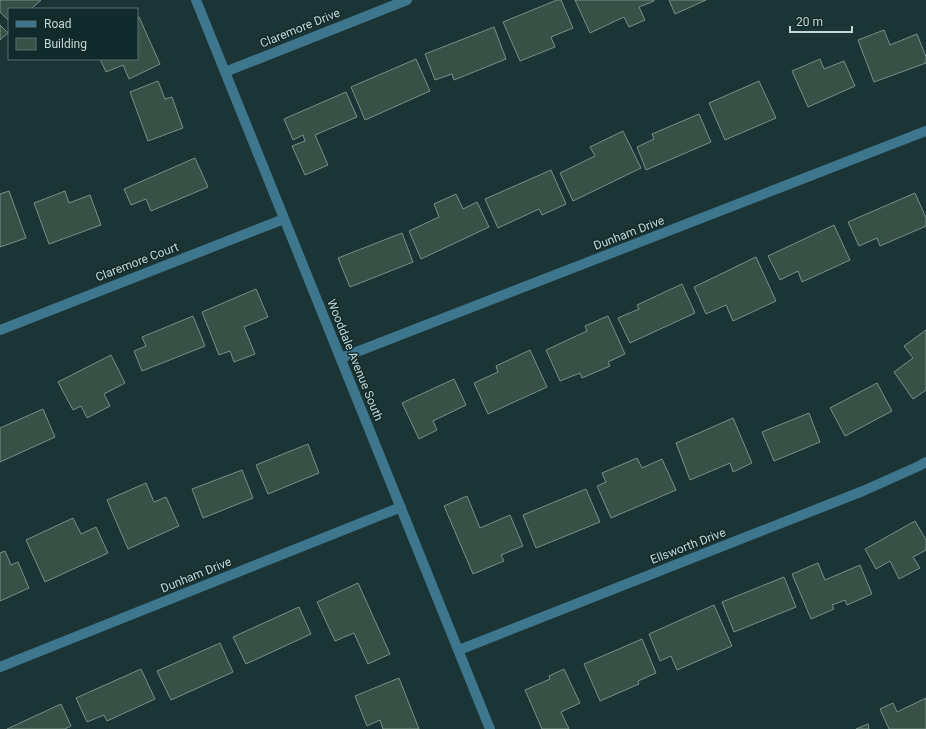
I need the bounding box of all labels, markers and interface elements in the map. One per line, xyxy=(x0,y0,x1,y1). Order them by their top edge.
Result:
street label: Claremore Drive xyxy=(258,6,342,50)
legend xyxy=(8,8,138,60)
scale bar xyxy=(790,8,852,34)
text: 20 m xyxy=(796,15,823,29)
text: Road xyxy=(44,17,72,31)
text: Building xyxy=(44,37,87,51)
street label: Dunham Drive xyxy=(592,213,666,253)
street label: Claremore Court xyxy=(94,240,181,284)
street label: Wooddale Avenue South xyxy=(324,297,386,423)
street label: Ellsworth Drive xyxy=(648,525,728,567)
street label: Dunham Drive xyxy=(159,555,233,595)

